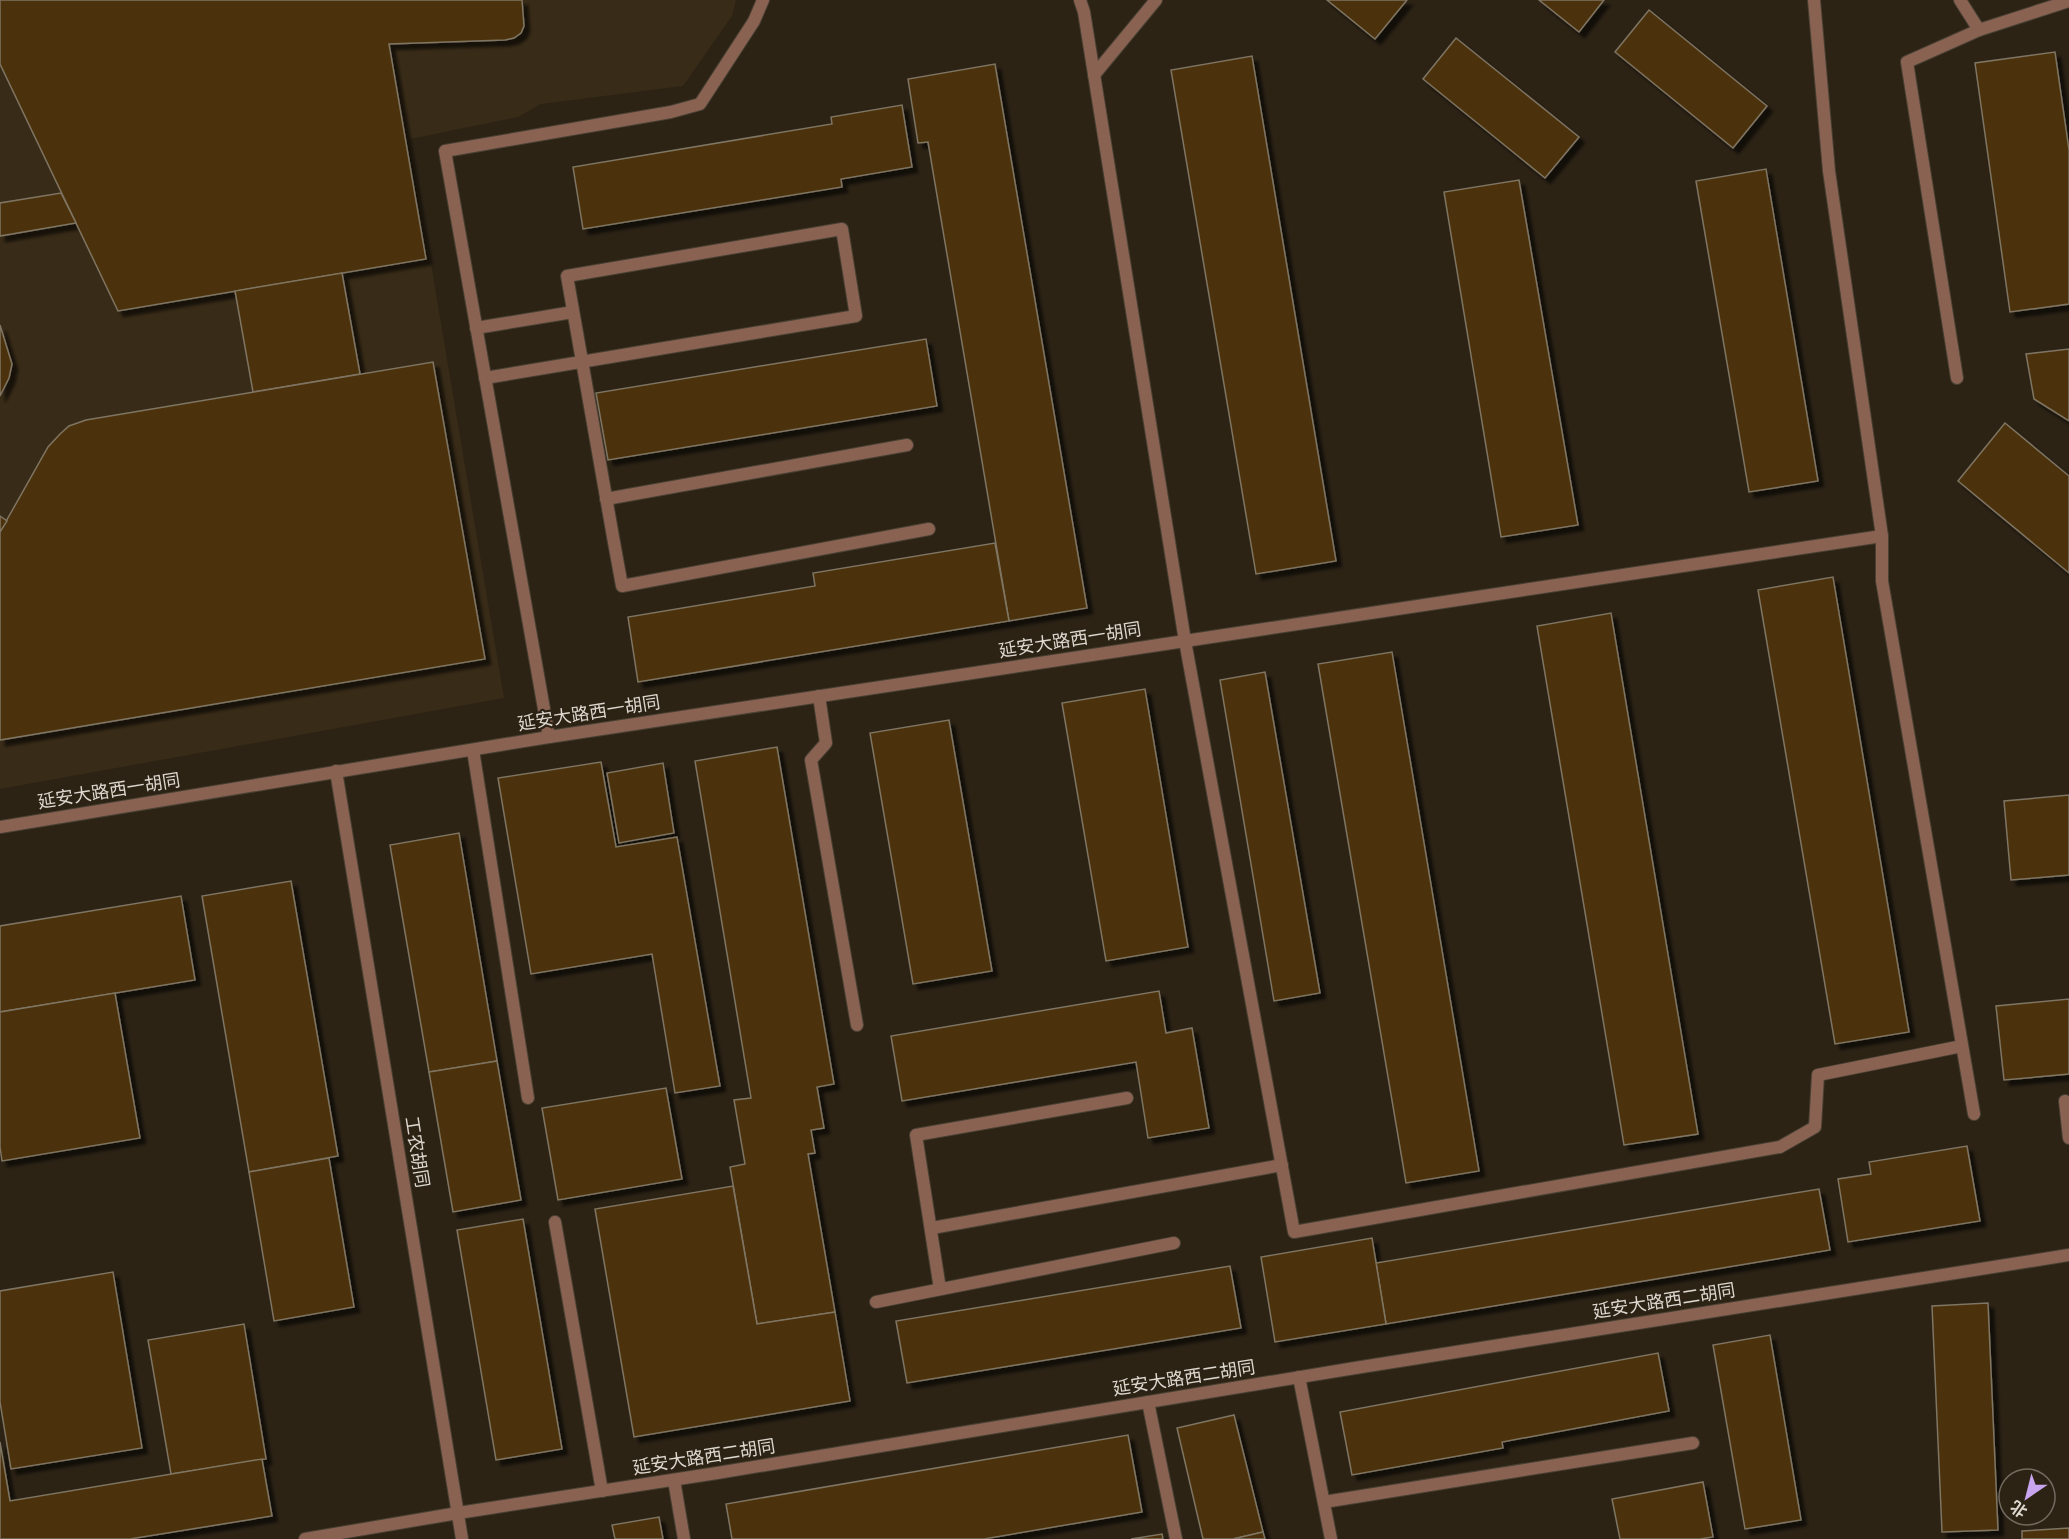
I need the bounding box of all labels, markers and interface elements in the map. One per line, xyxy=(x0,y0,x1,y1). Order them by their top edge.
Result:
street label: 延安大路西一胡同 xyxy=(997,618,1143,661)
street label: 延安大路西一胡同 xyxy=(516,691,662,734)
street label: 延安大路西一胡同 xyxy=(36,769,182,812)
street label: 工农胡同 xyxy=(401,1115,433,1189)
street label: 延安大路西二胡同 xyxy=(1591,1279,1737,1322)
street label: 延安大路西二胡同 xyxy=(1111,1356,1257,1399)
street label: 延安大路西二胡同 xyxy=(631,1435,777,1478)
north arrow xyxy=(1997,1467,2057,1527)
text: 北 xyxy=(2007,1497,2031,1521)

